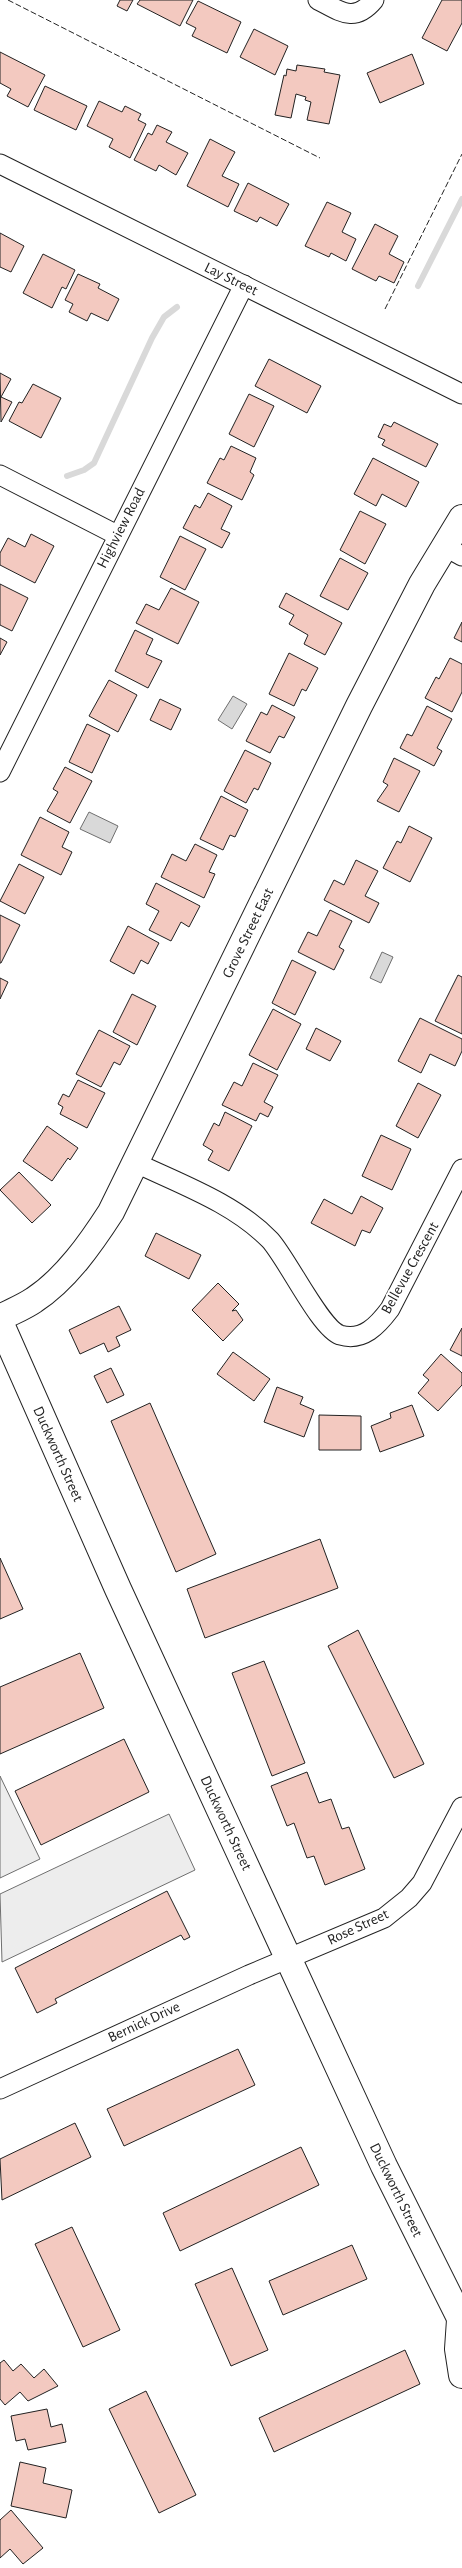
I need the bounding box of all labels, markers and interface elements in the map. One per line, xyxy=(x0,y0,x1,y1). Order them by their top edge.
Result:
street label: Lay Street xyxy=(202,260,260,298)
street label: Highview Road xyxy=(94,485,148,571)
street label: Grove Street East xyxy=(220,885,276,980)
street label: Bellevue Crescent xyxy=(379,1219,442,1316)
street label: Duckworth Street xyxy=(30,1404,86,1504)
street label: Duckworth Street xyxy=(198,1773,254,1873)
street label: Rose Street xyxy=(325,1906,391,1948)
street label: Bernick Drive xyxy=(106,1999,182,2045)
street label: Duckworth Street xyxy=(367,2141,425,2239)

